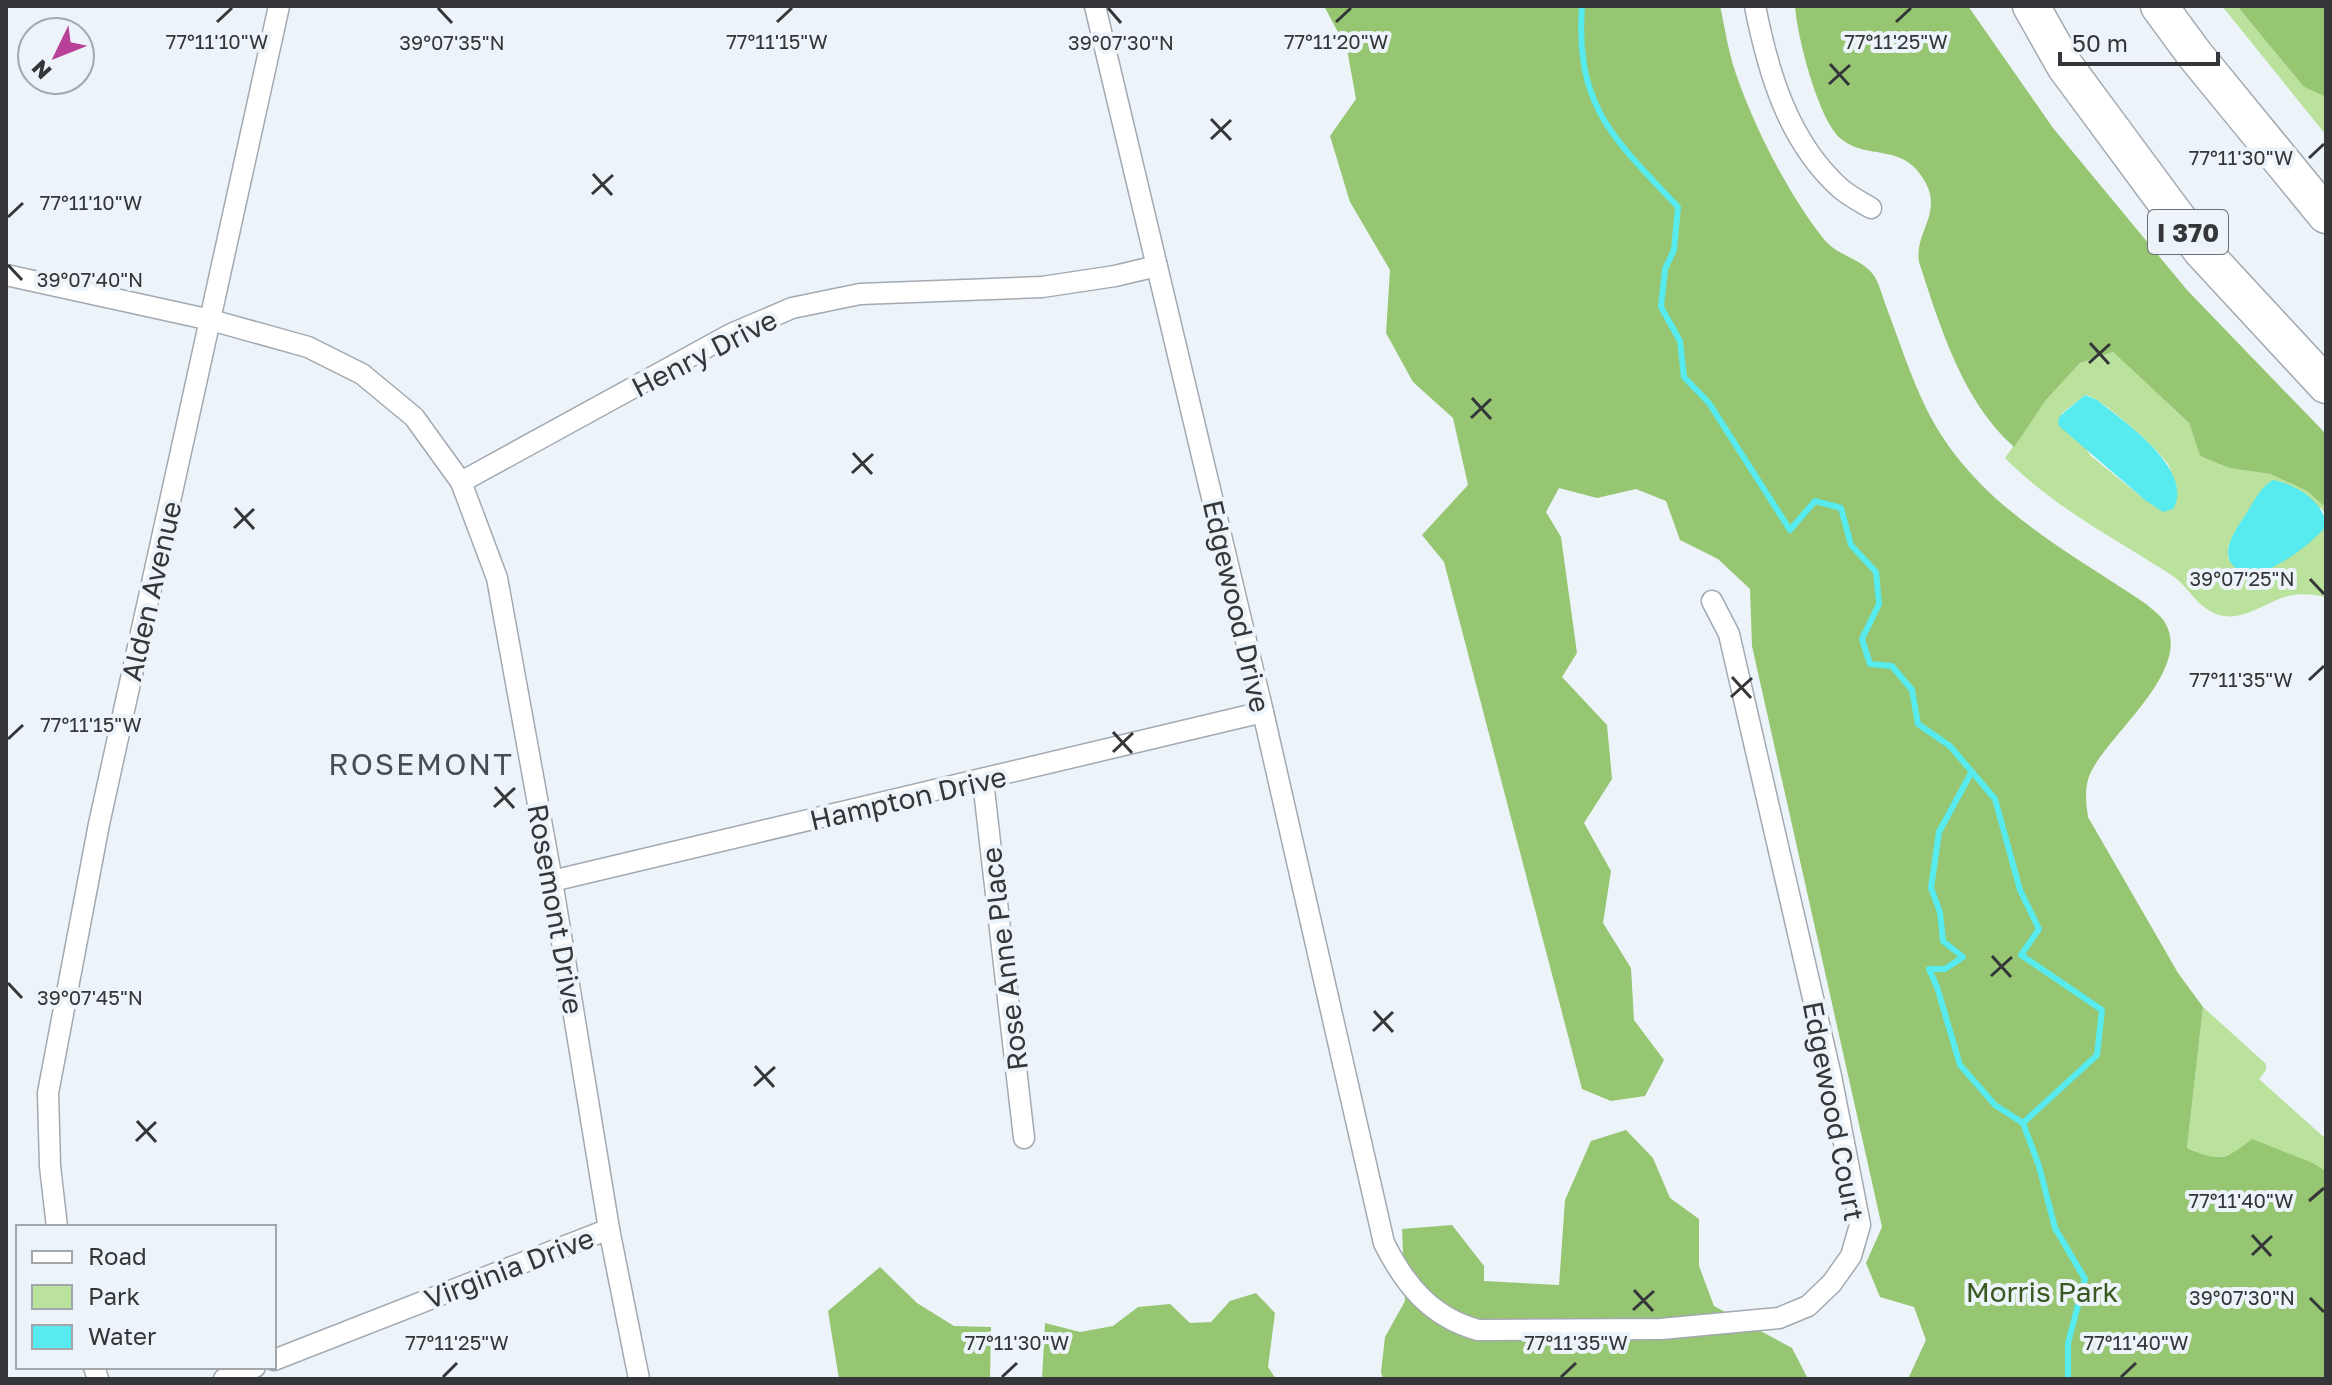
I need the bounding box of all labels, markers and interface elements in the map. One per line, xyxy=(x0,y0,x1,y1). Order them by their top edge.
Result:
north arrow xyxy=(16,16,96,96)
scale bar xyxy=(2060,16,2218,66)
text: 50 m xyxy=(2072,28,2128,57)
text: 77°11'10"W xyxy=(166,29,268,53)
text: 77°11'15"W xyxy=(726,29,828,53)
text: 77°11'20"W xyxy=(1284,29,1388,53)
text: 77°11'25"W xyxy=(1844,29,1948,53)
text: 39°07'35"N xyxy=(399,30,505,54)
text: 39°07'30"N xyxy=(1068,30,1174,54)
text: N xyxy=(25,55,57,85)
text: 77°11'30"W xyxy=(2189,145,2293,169)
text: 77°11'10"W xyxy=(40,190,142,214)
road number: I 370 xyxy=(2148,210,2228,254)
text: 39°07'40"N xyxy=(37,267,143,291)
street label: Henry Drive xyxy=(626,302,782,404)
street label: Edgewood Drive xyxy=(1197,497,1277,715)
street label: Alden Avenue xyxy=(114,498,188,684)
text: 39°07'25"N xyxy=(2189,566,2295,590)
text: 77°11'35"W xyxy=(2189,667,2293,691)
text: 77°11'15"W xyxy=(40,712,142,736)
district label: ROSEMONT xyxy=(328,746,514,782)
street label: Hampton Drive xyxy=(807,759,1009,837)
street label: Rosemont Drive xyxy=(521,801,591,1017)
street label: Rose Anne Place xyxy=(974,845,1034,1073)
text: 39°07'45"N xyxy=(37,985,143,1009)
street label: Edgewood Court xyxy=(1797,998,1871,1224)
text: 77°11'40"W xyxy=(2189,1188,2293,1212)
street label: Virginia Drive xyxy=(420,1221,598,1315)
legend xyxy=(16,1225,276,1369)
text: Road xyxy=(88,1241,147,1270)
park label: Morris Park xyxy=(1966,1275,2119,1308)
text: Park xyxy=(88,1281,140,1310)
text: 39°07'30"N xyxy=(2189,1285,2295,1309)
text: Water xyxy=(88,1321,156,1350)
text: 77°11'25"W xyxy=(405,1330,509,1354)
text: 77°11'30"W xyxy=(965,1330,1069,1354)
text: 77°11'35"W xyxy=(1524,1330,1628,1354)
text: 77°11'40"W xyxy=(2084,1330,2188,1354)

